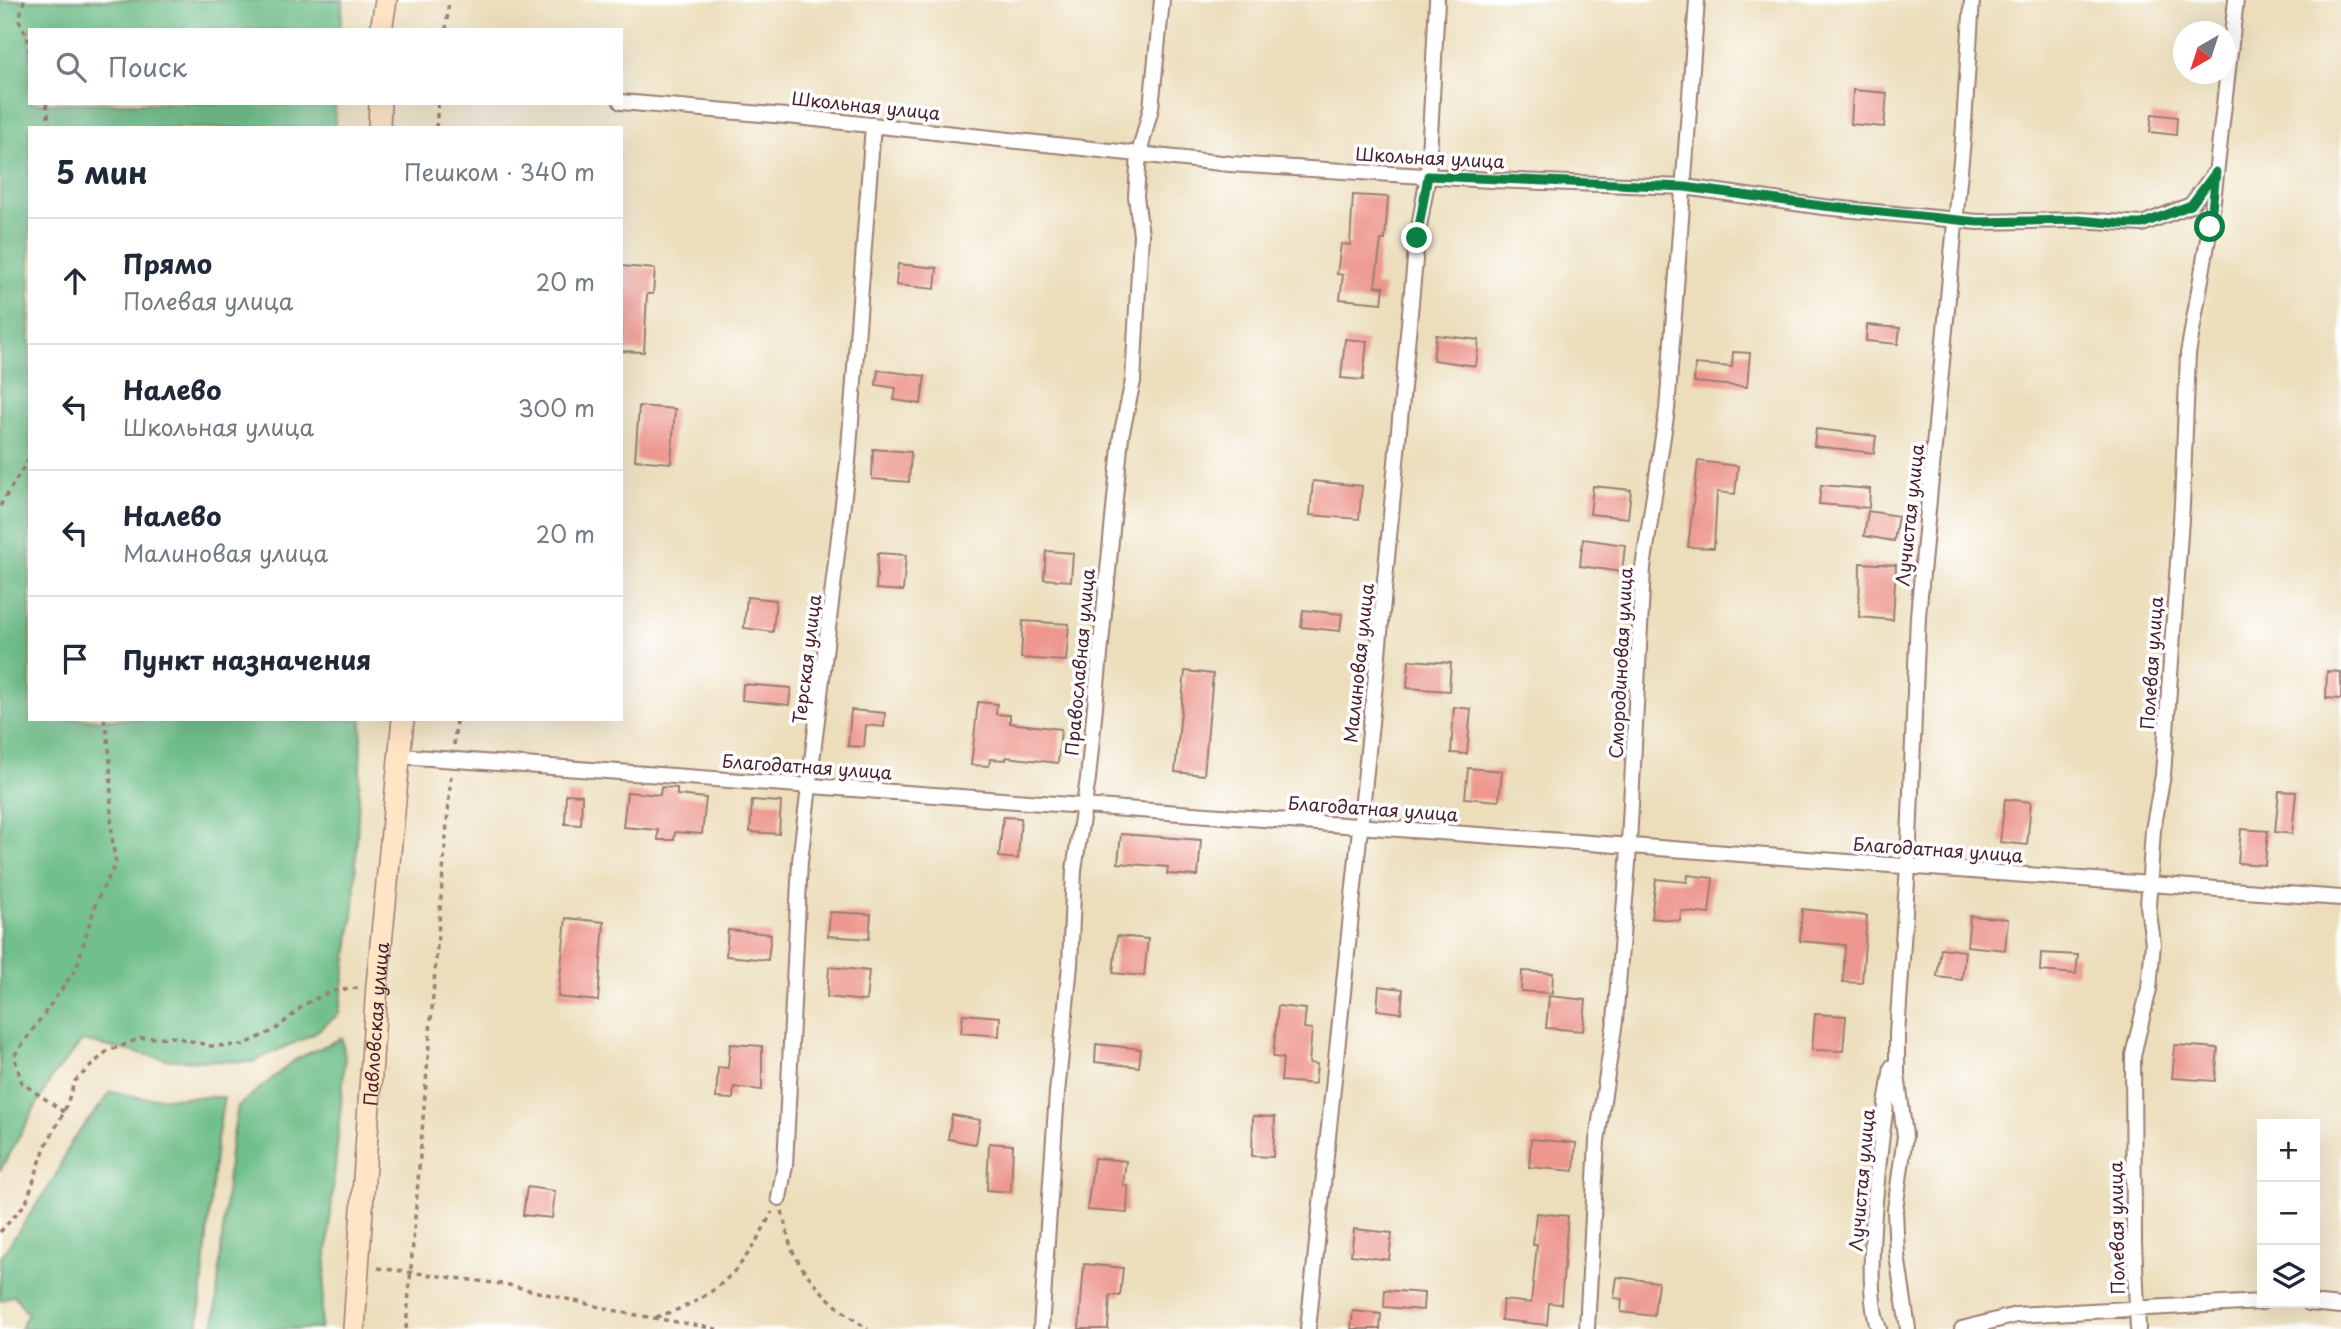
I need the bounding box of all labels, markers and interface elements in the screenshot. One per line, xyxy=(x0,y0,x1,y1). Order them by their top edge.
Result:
north arrow xyxy=(2173,21,2236,84)
search box xyxy=(28,28,623,105)
text: Поиск xyxy=(108,47,187,86)
icon: search xyxy=(52,48,90,86)
street label: Школьная улица xyxy=(790,84,942,126)
street label: Школьная улица xyxy=(1355,140,1506,174)
text: 5 мин xyxy=(56,149,148,194)
text: Пешком · 340 m xyxy=(404,154,595,189)
route start xyxy=(2194,211,2225,242)
route end xyxy=(1401,222,1432,253)
text: Прямо xyxy=(123,244,212,283)
icon: ahead xyxy=(56,262,94,300)
text: 20 m xyxy=(536,264,595,299)
text: Полевая улица xyxy=(123,283,293,318)
text: Налево xyxy=(123,370,221,409)
icon: left xyxy=(56,388,94,426)
text: 300 m xyxy=(518,390,595,425)
text: Школьная улица xyxy=(123,409,314,444)
street label: Лучистая улица xyxy=(1888,442,1930,587)
text: Налево xyxy=(123,496,221,535)
icon: left xyxy=(56,514,94,552)
text: 20 m xyxy=(536,516,595,551)
text: Малиновая улица xyxy=(123,535,328,570)
street label: Смородиновая улица xyxy=(1602,566,1639,759)
street label: Православная улица xyxy=(1057,567,1101,757)
street label: Малиновая улица xyxy=(1336,581,1380,744)
street label: Терская улица xyxy=(785,592,827,725)
street label: Полевая улица xyxy=(2133,595,2169,730)
icon: arrive xyxy=(56,640,94,678)
text: Пункт назначения xyxy=(123,640,371,679)
street label: Благодатная улица xyxy=(721,747,894,785)
street label: Благодатная улица xyxy=(1287,789,1460,827)
street label: Благодатная улица xyxy=(1852,830,2025,868)
street label: Павловская улица xyxy=(355,940,395,1106)
street label: Лучистая улица xyxy=(1841,1107,1881,1252)
map controls xyxy=(2257,1119,2320,1308)
button: + xyxy=(2257,1119,2320,1182)
street label: Полевая улица xyxy=(2101,1160,2131,1295)
button: − xyxy=(2257,1182,2320,1245)
button: layers xyxy=(2257,1245,2320,1308)

